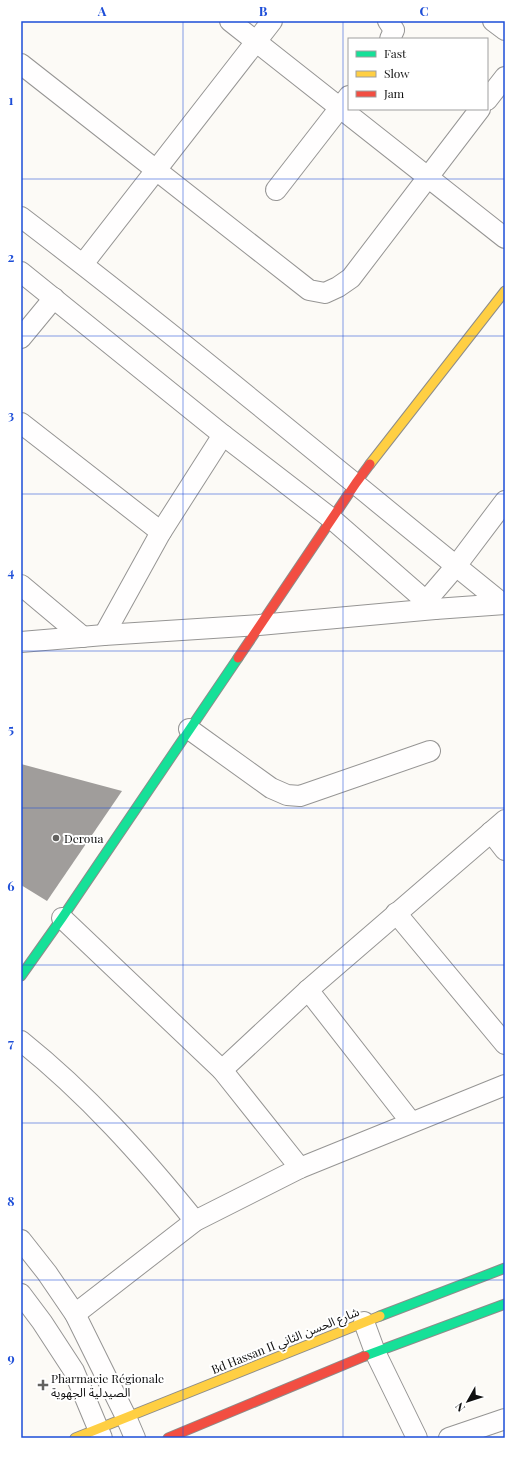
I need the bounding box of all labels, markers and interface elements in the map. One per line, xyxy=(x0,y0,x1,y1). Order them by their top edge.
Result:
text: A xyxy=(97,2,107,19)
text: B xyxy=(259,2,268,19)
text: C xyxy=(419,2,429,19)
legend xyxy=(348,38,488,110)
text: Fast xyxy=(384,45,407,61)
text: Slow xyxy=(384,65,410,81)
text: Jam xyxy=(383,85,405,101)
text: 1 xyxy=(9,91,14,108)
text: 2 xyxy=(8,248,15,265)
text: 3 xyxy=(8,406,14,423)
text: 4 xyxy=(8,563,15,580)
text: 5 xyxy=(8,720,14,737)
place label: Deroua xyxy=(64,830,103,846)
marker: Deroua xyxy=(51,833,61,843)
text: 6 xyxy=(7,877,15,894)
text: 7 xyxy=(8,1034,14,1051)
text: 8 xyxy=(7,1192,15,1209)
street label: Bd Hassan II شارع الحسن الثاني xyxy=(209,1303,362,1380)
text: 9 xyxy=(7,1349,15,1366)
place label: Pharmacie Régionale الصيدلية الجهوية xyxy=(51,1370,164,1400)
marker: Pharmacie Régionale الصيدلية الجهوية xyxy=(38,1380,48,1390)
north arrow xyxy=(448,1381,488,1421)
text: N xyxy=(451,1400,468,1415)

